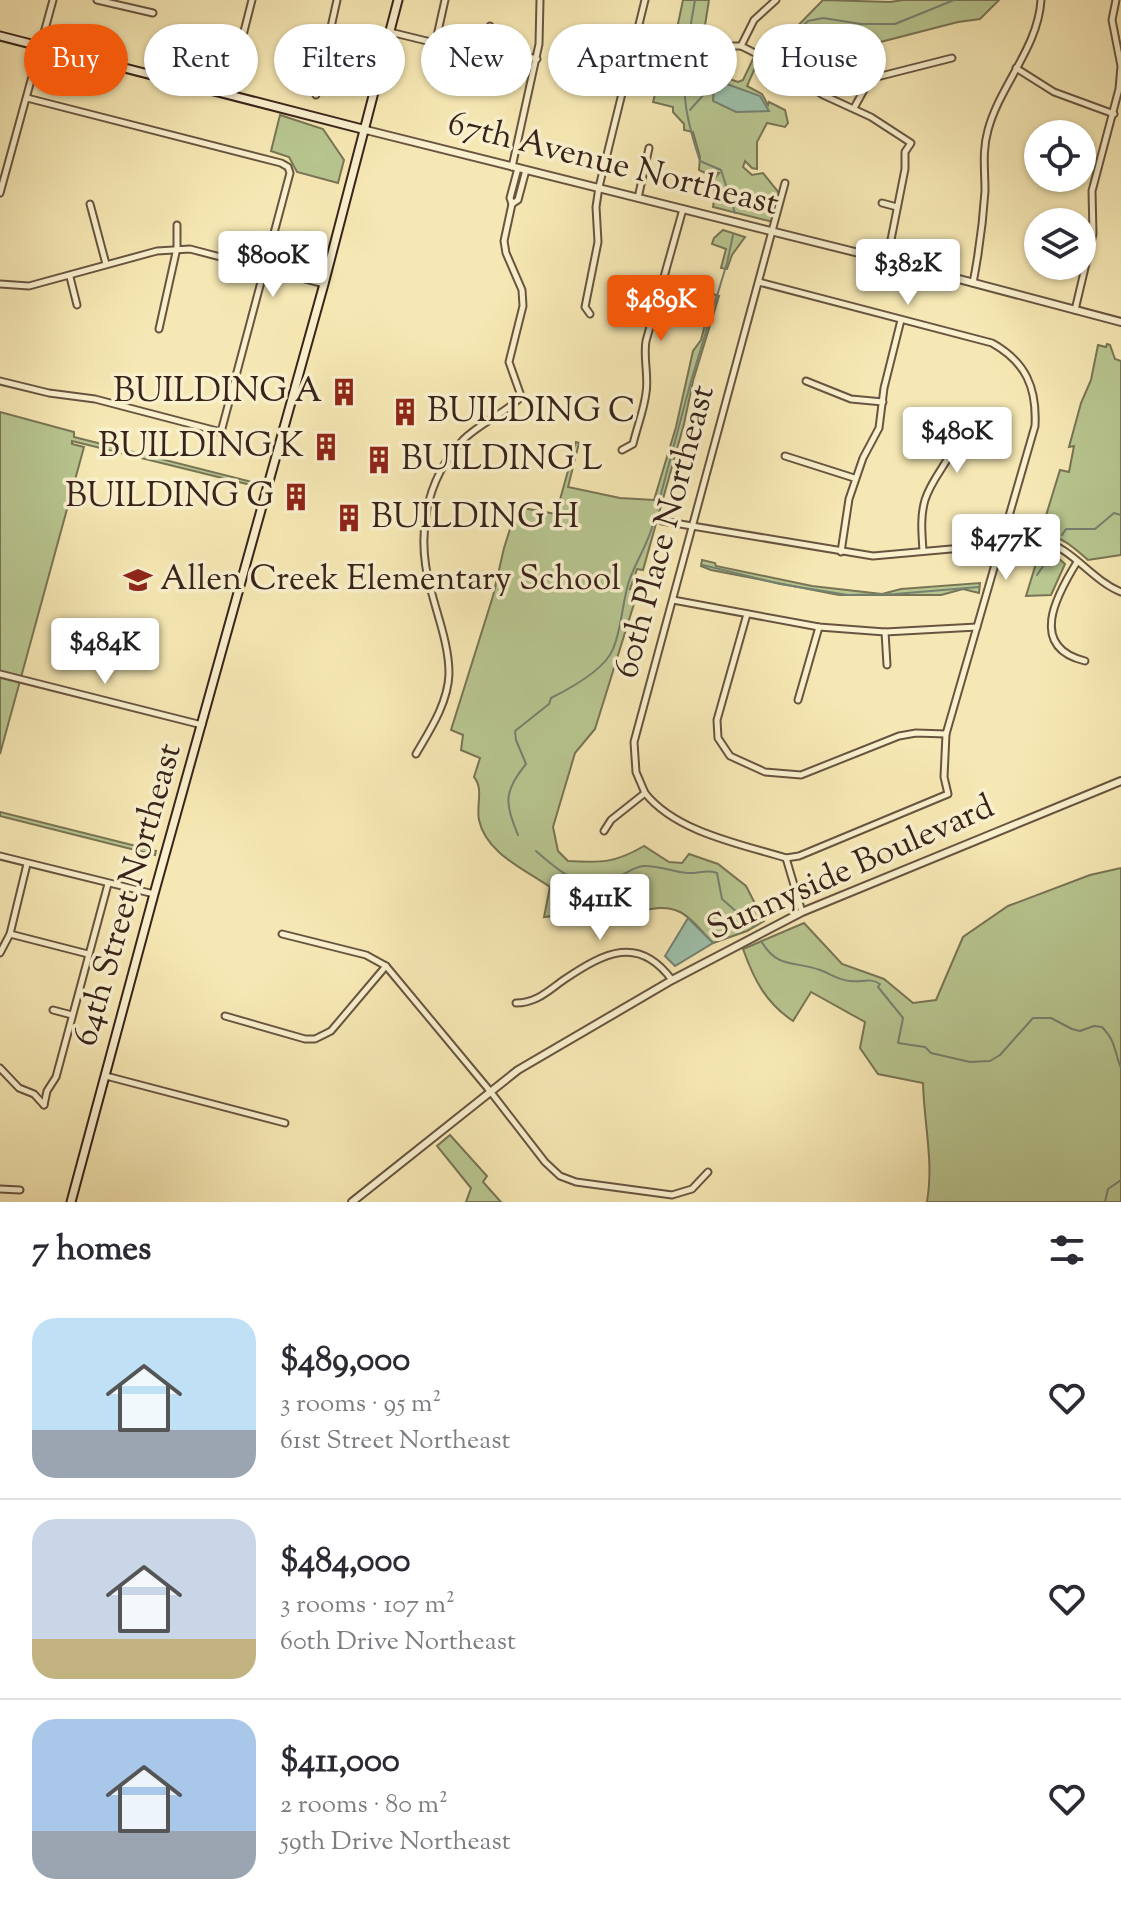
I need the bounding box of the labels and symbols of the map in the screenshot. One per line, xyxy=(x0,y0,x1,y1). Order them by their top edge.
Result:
street label: 67th Avenue Northeast xyxy=(442,100,784,230)
pin: $800K xyxy=(217,231,329,299)
pin: $382K xyxy=(852,239,964,307)
pin: $489K xyxy=(605,275,717,343)
place label: BUILDING A xyxy=(113,368,322,417)
building icon: BUILDING A xyxy=(329,377,359,407)
street label: 60th Place Northeast xyxy=(603,380,729,684)
place label: BUILDING C xyxy=(427,388,636,437)
building icon: BUILDING C xyxy=(390,397,420,427)
pin: $480K xyxy=(901,407,1013,475)
place label: BUILDING K xyxy=(98,423,304,472)
building icon: BUILDING K xyxy=(311,432,341,462)
place label: BUILDING L xyxy=(401,436,603,485)
building icon: BUILDING L xyxy=(364,445,394,475)
place label: BUILDING G xyxy=(65,473,274,522)
building icon: BUILDING G xyxy=(281,482,311,512)
place label: BUILDING H xyxy=(371,494,579,543)
building icon: BUILDING H xyxy=(334,503,364,533)
pin: $477K xyxy=(950,514,1062,582)
place label: Allen Creek Elementary School xyxy=(160,556,621,605)
school or university icon: Allen Creek Elementary School xyxy=(123,565,153,595)
pin: $484K xyxy=(49,618,161,686)
street label: 64th Street Northeast xyxy=(62,738,196,1052)
street label: Sunnyside Boulevard xyxy=(700,784,1002,954)
pin: $411K xyxy=(544,874,656,942)

